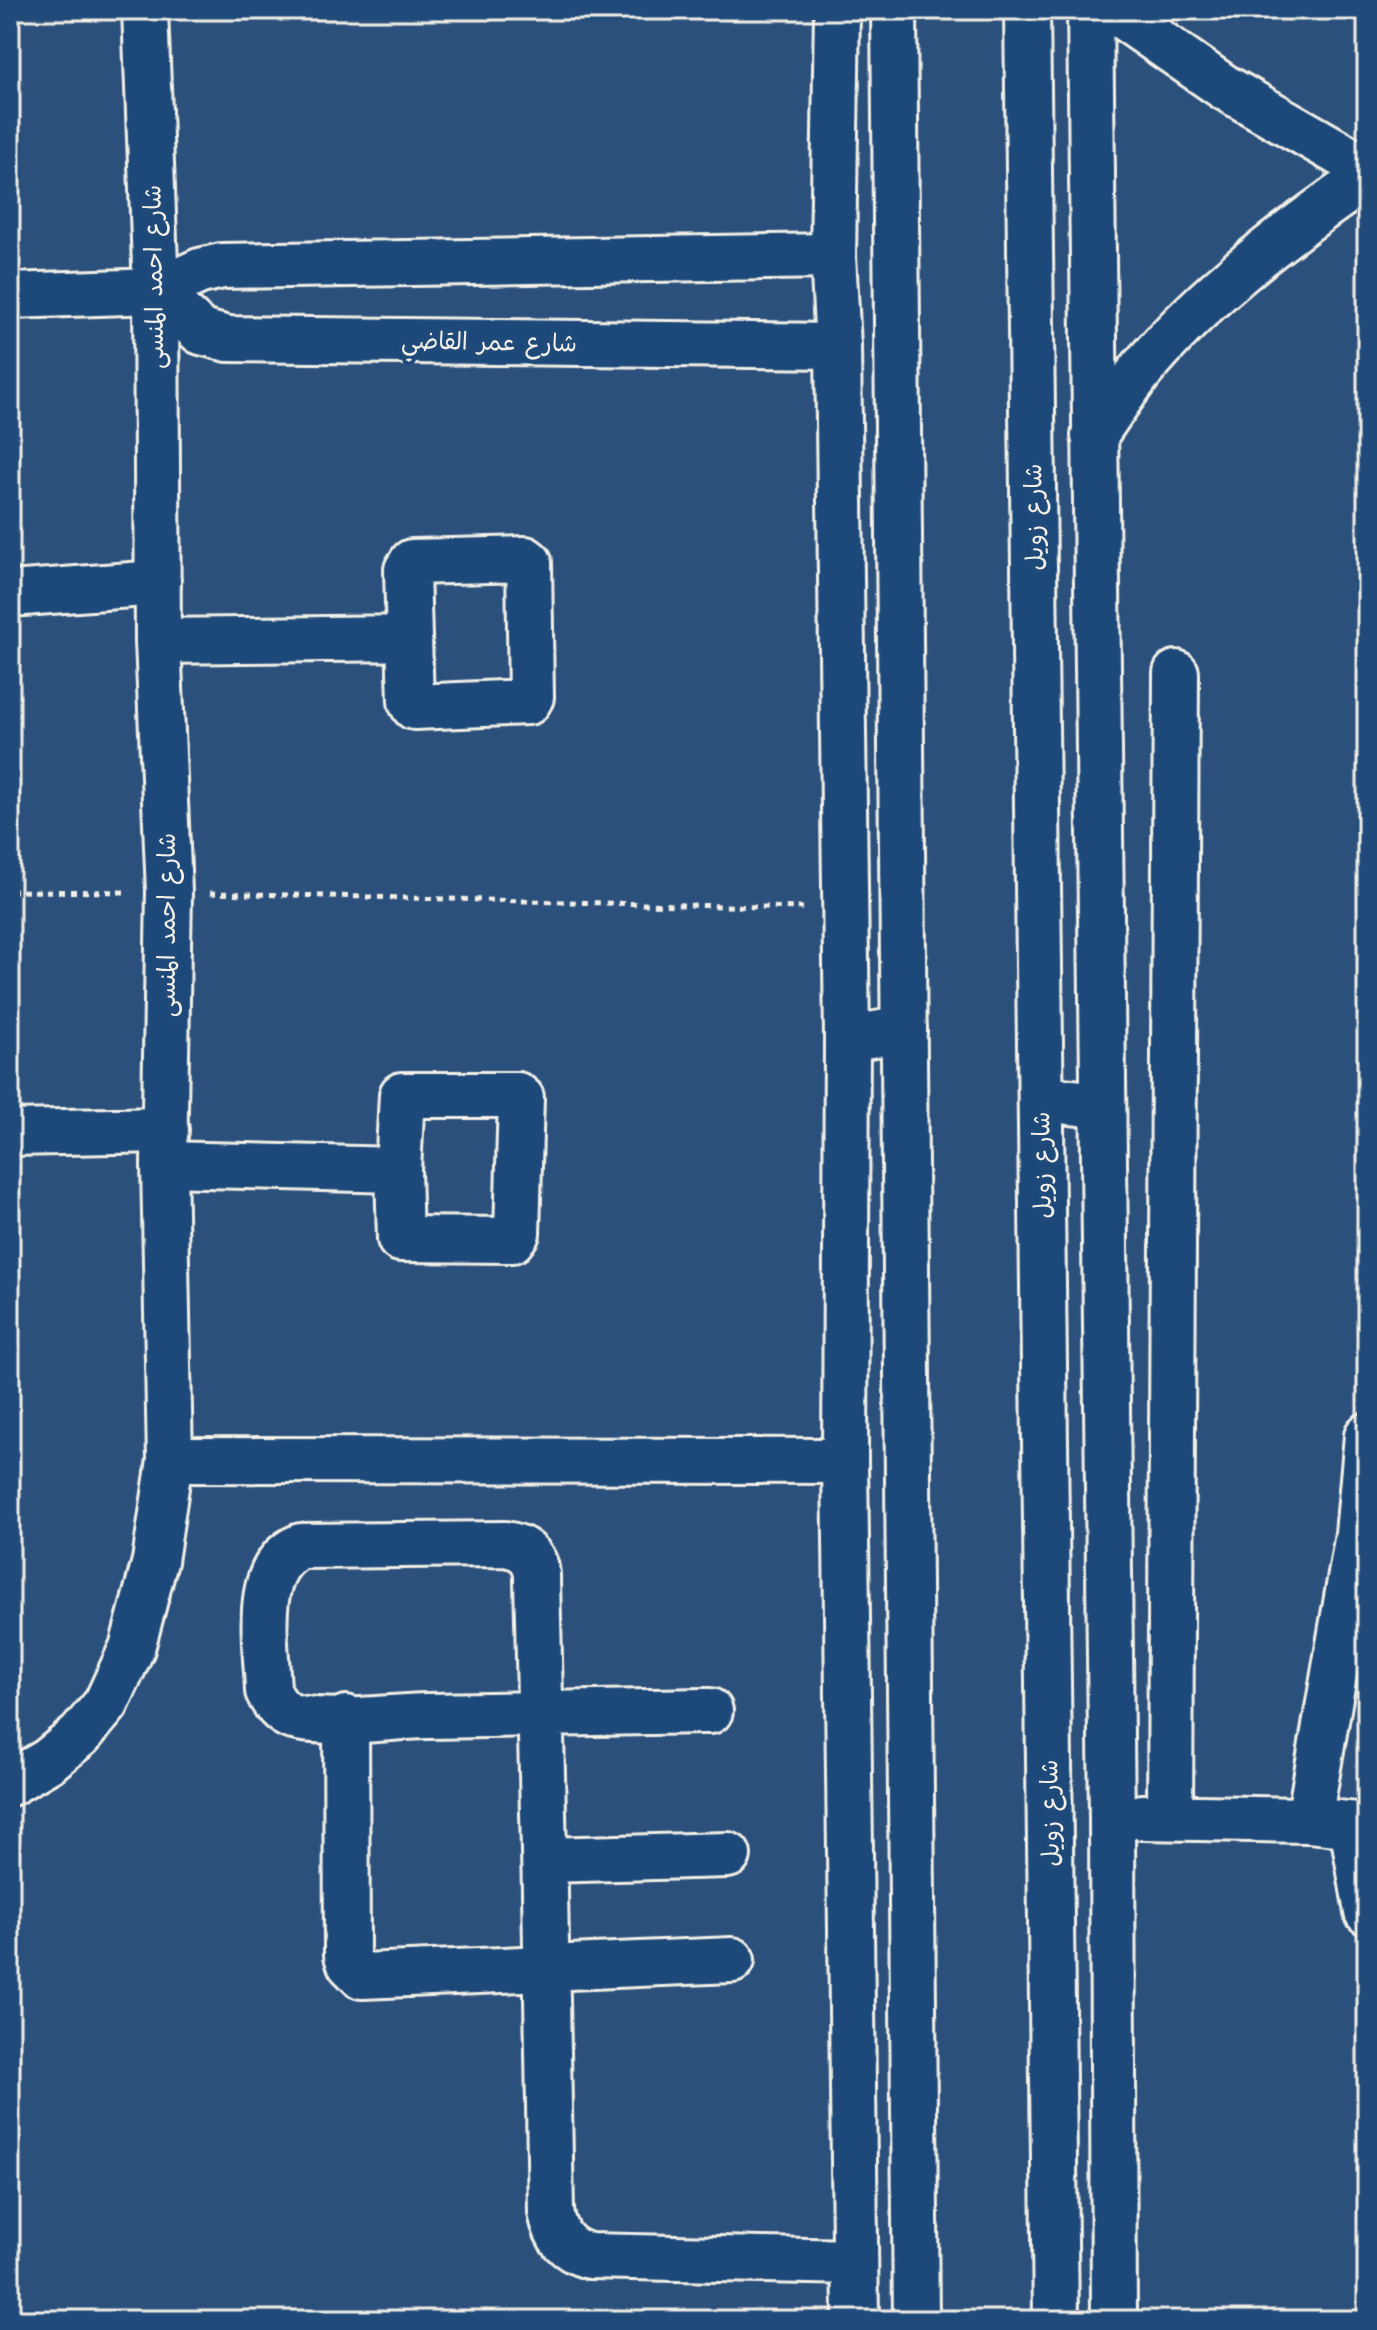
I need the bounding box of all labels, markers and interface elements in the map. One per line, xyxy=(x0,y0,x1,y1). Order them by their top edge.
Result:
street label: شارع احمد المنسى xyxy=(136,185,174,369)
street label: شارع عمر القاضي xyxy=(401,324,577,365)
street label: شارع زويل xyxy=(1017,463,1053,571)
street label: شارع احمد المنسى xyxy=(151,833,185,1017)
street label: شارع زويل xyxy=(1025,1111,1061,1219)
street label: شارع زويل xyxy=(1033,1759,1069,1867)

